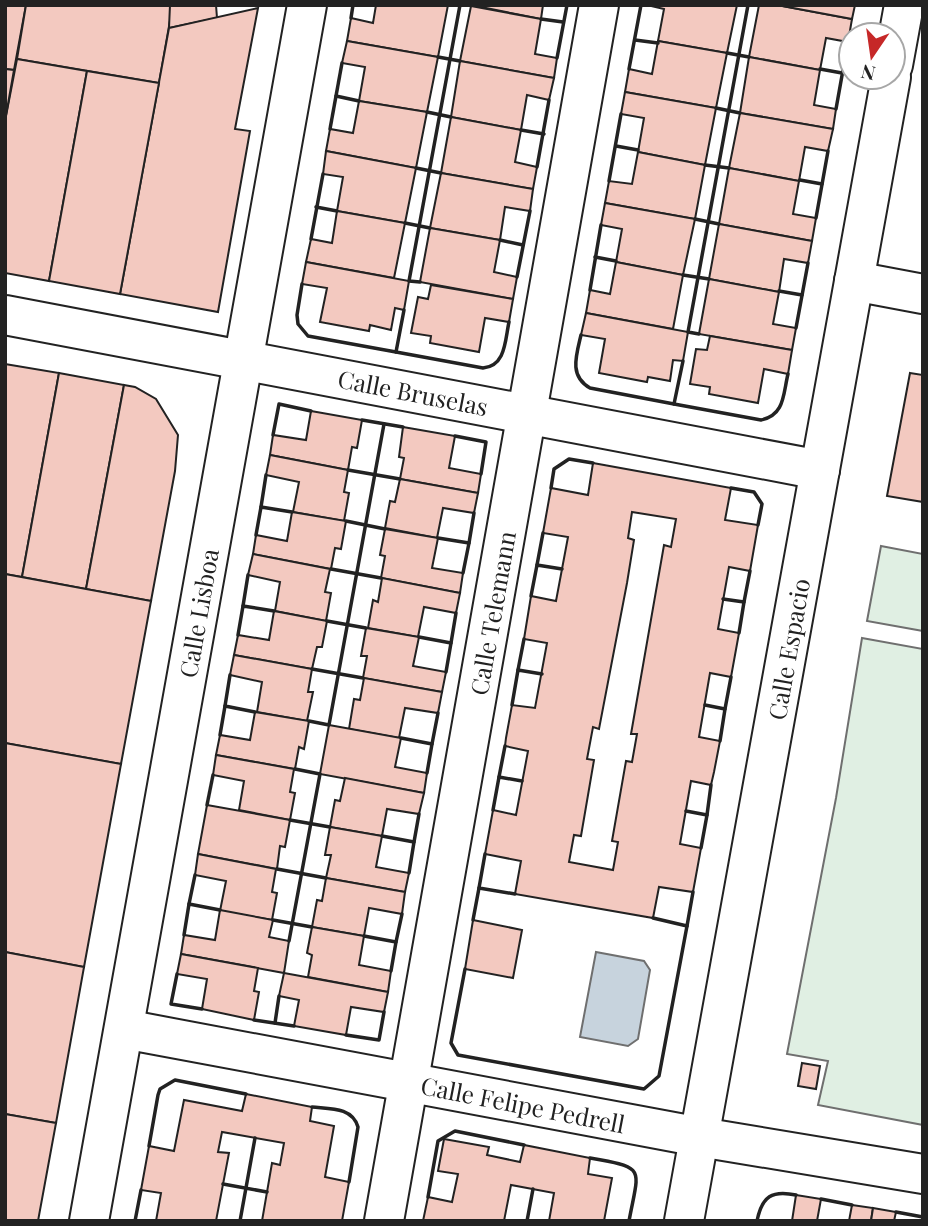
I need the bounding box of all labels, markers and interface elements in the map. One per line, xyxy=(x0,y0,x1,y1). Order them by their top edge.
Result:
north arrow xyxy=(837,21,907,91)
text: N xyxy=(858,59,878,88)
street label: Calle Bruselas xyxy=(335,362,491,422)
street label: Calle Telemann xyxy=(462,528,522,698)
street label: Calle Lisboa xyxy=(171,546,225,680)
street label: Calle Espacio xyxy=(760,576,816,722)
street label: Calle Felipe Pedrell xyxy=(418,1069,628,1139)

